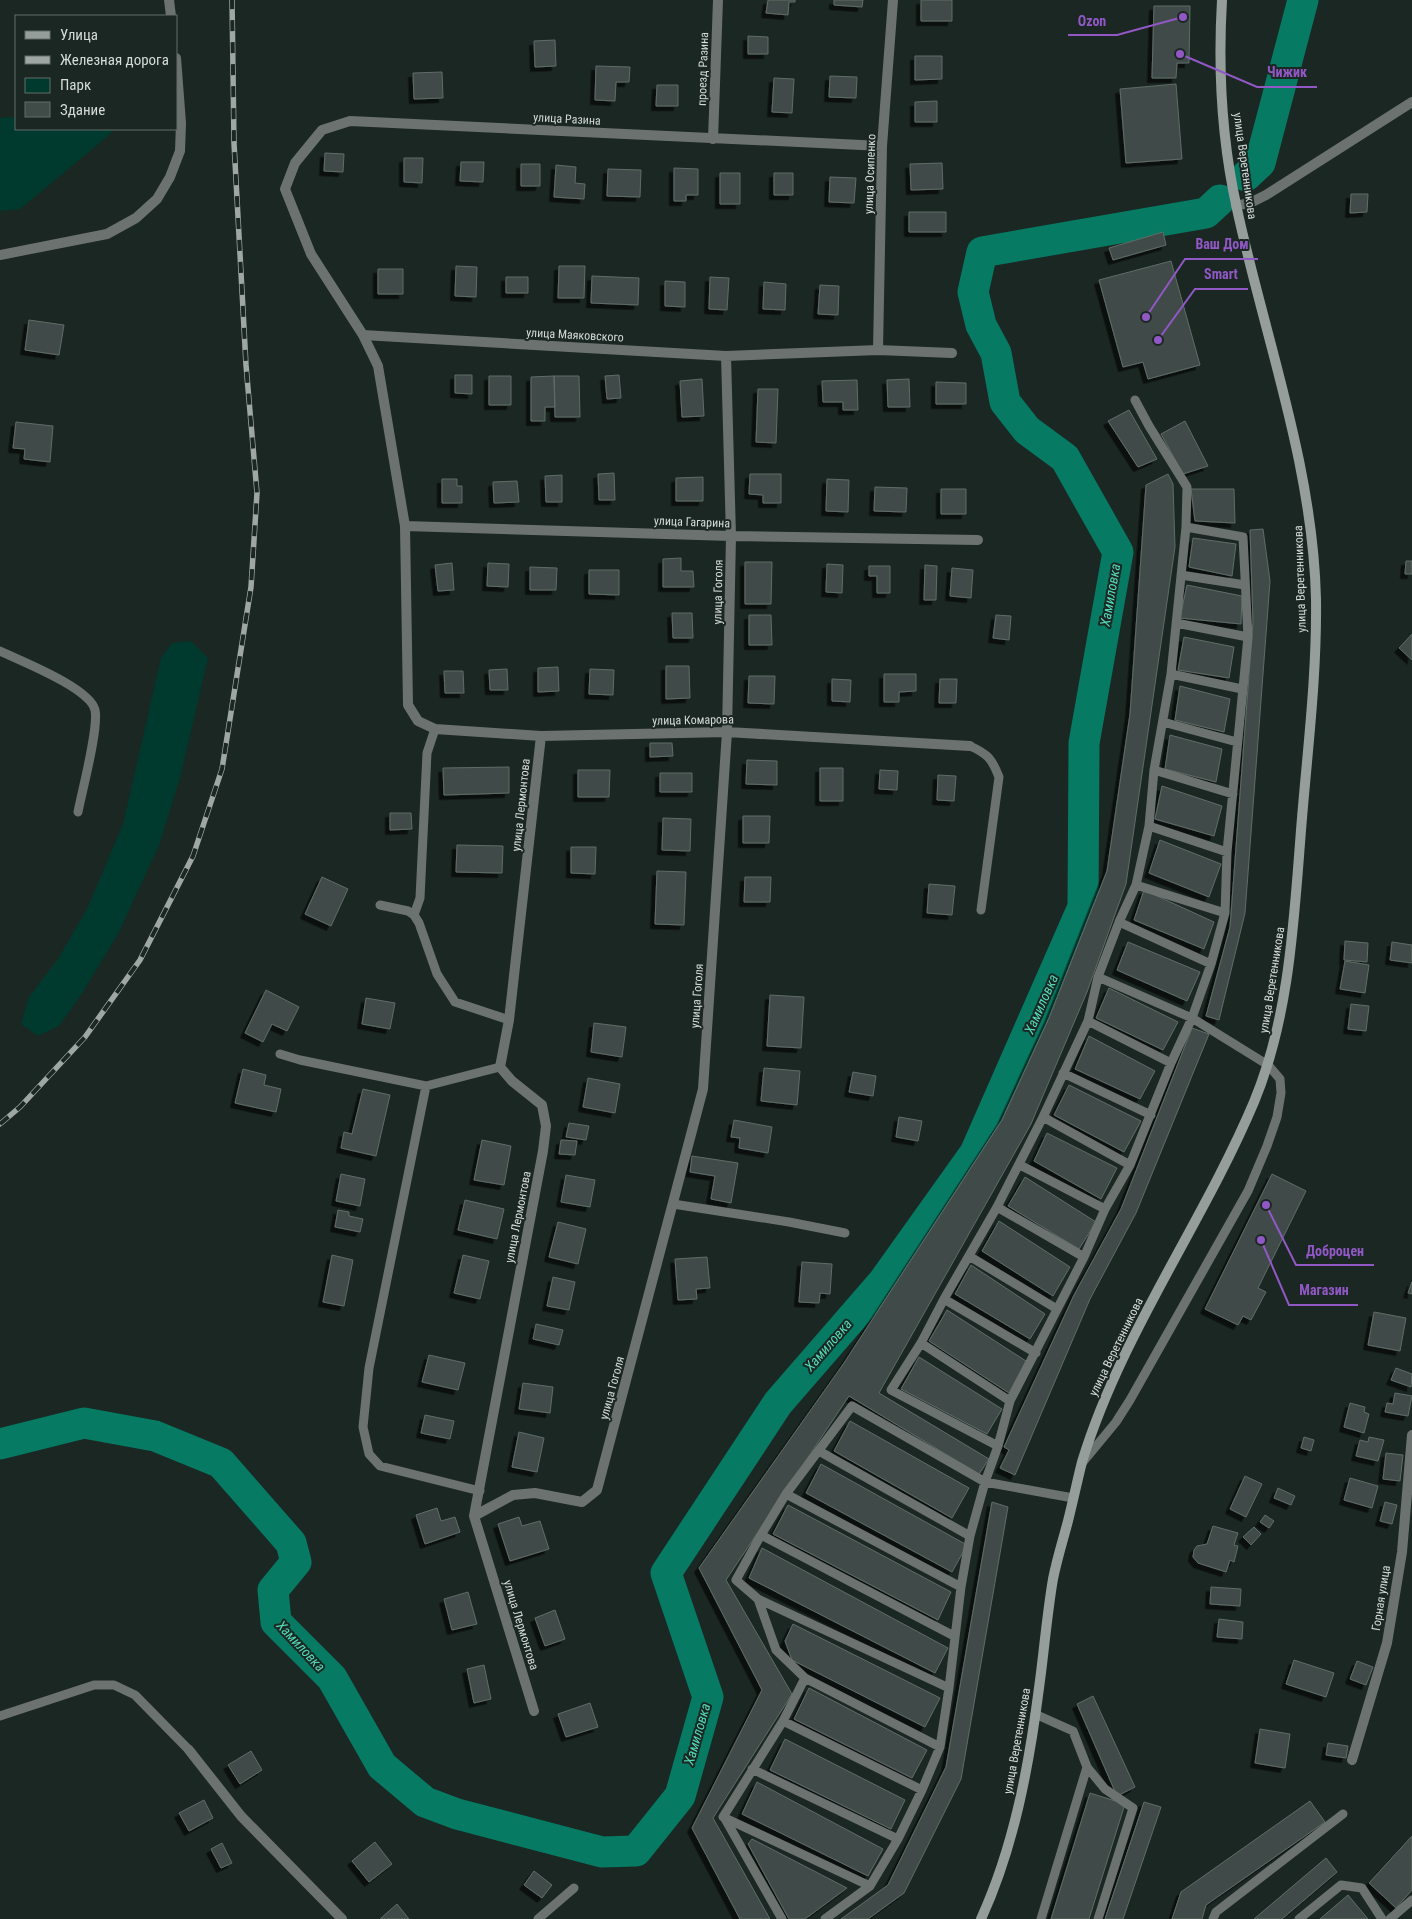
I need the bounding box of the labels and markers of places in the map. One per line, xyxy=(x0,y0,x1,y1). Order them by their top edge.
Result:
callout: Ozon xyxy=(1068,6,1117,35)
callout: Чижик xyxy=(1257,58,1317,87)
callout: Ваш Дом xyxy=(1185,230,1258,259)
callout: Smart xyxy=(1195,260,1248,289)
callout: Доброцен xyxy=(1296,1236,1374,1265)
callout: Магазин xyxy=(1289,1276,1358,1305)

